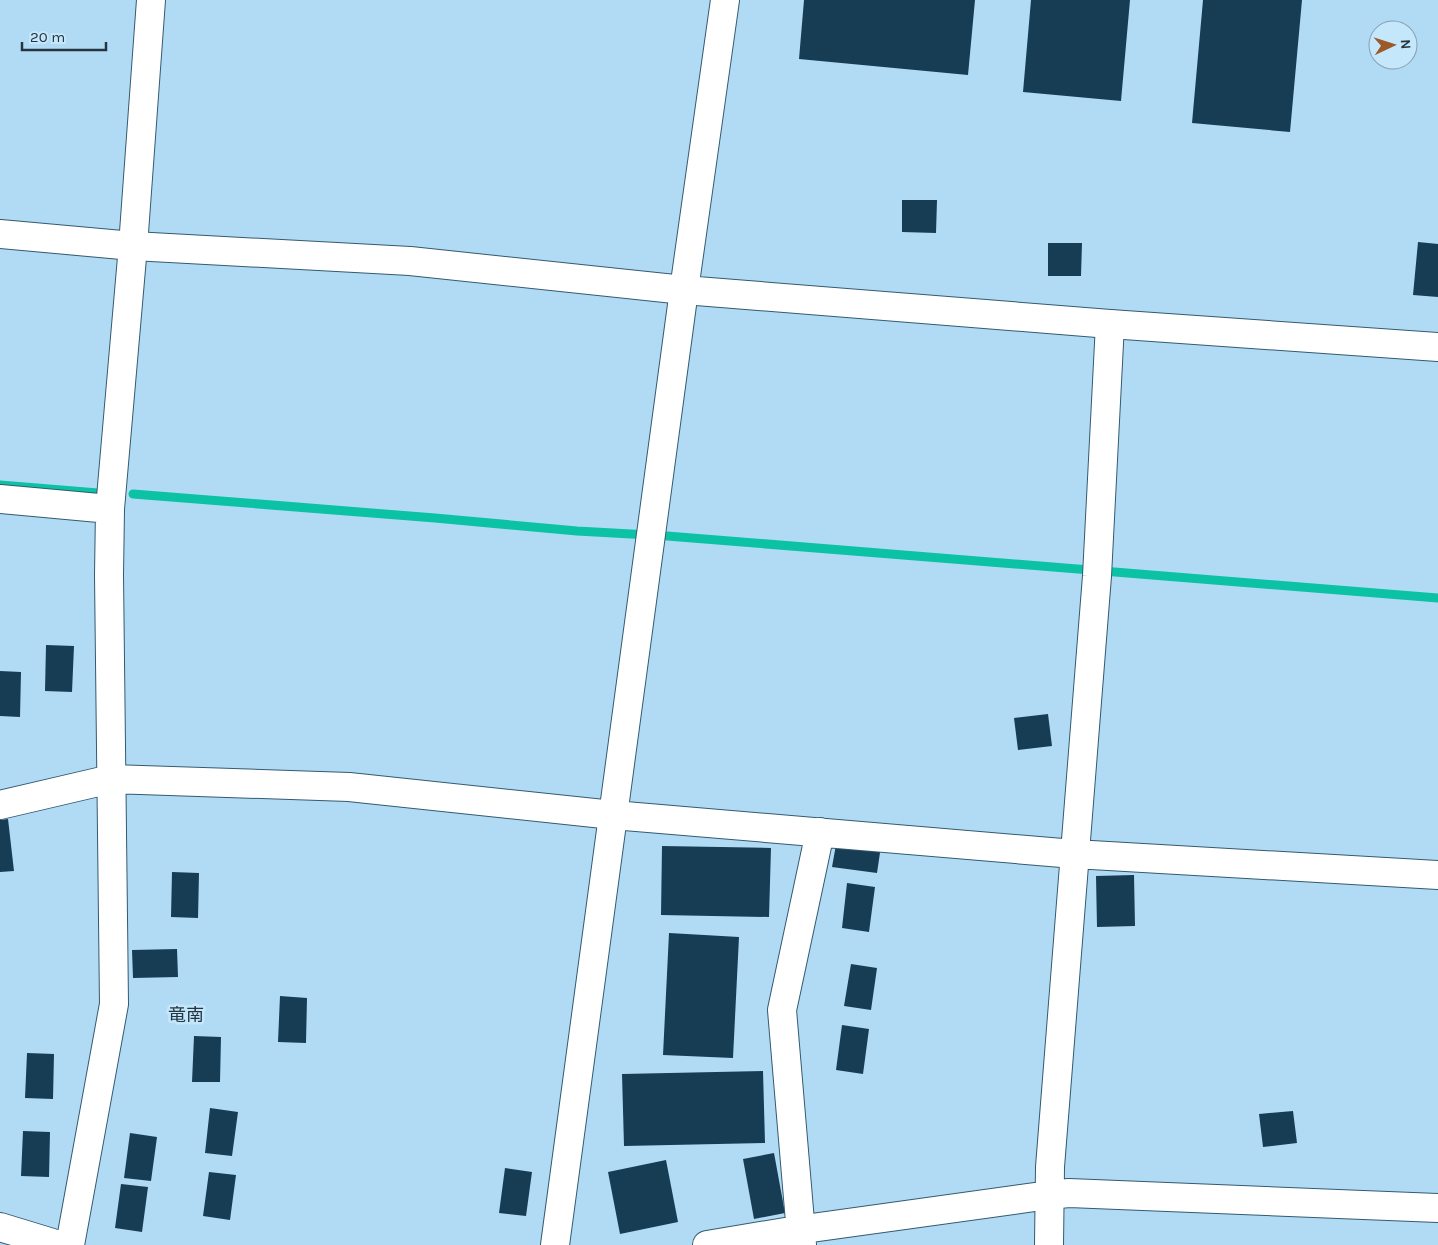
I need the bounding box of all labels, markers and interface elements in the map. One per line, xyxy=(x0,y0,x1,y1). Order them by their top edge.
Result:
scale bar xyxy=(22,20,106,52)
north arrow xyxy=(1368,20,1418,70)
text: 20 m xyxy=(30,28,65,46)
text: N xyxy=(1397,39,1414,50)
district label: 竜南 xyxy=(168,1004,204,1026)

